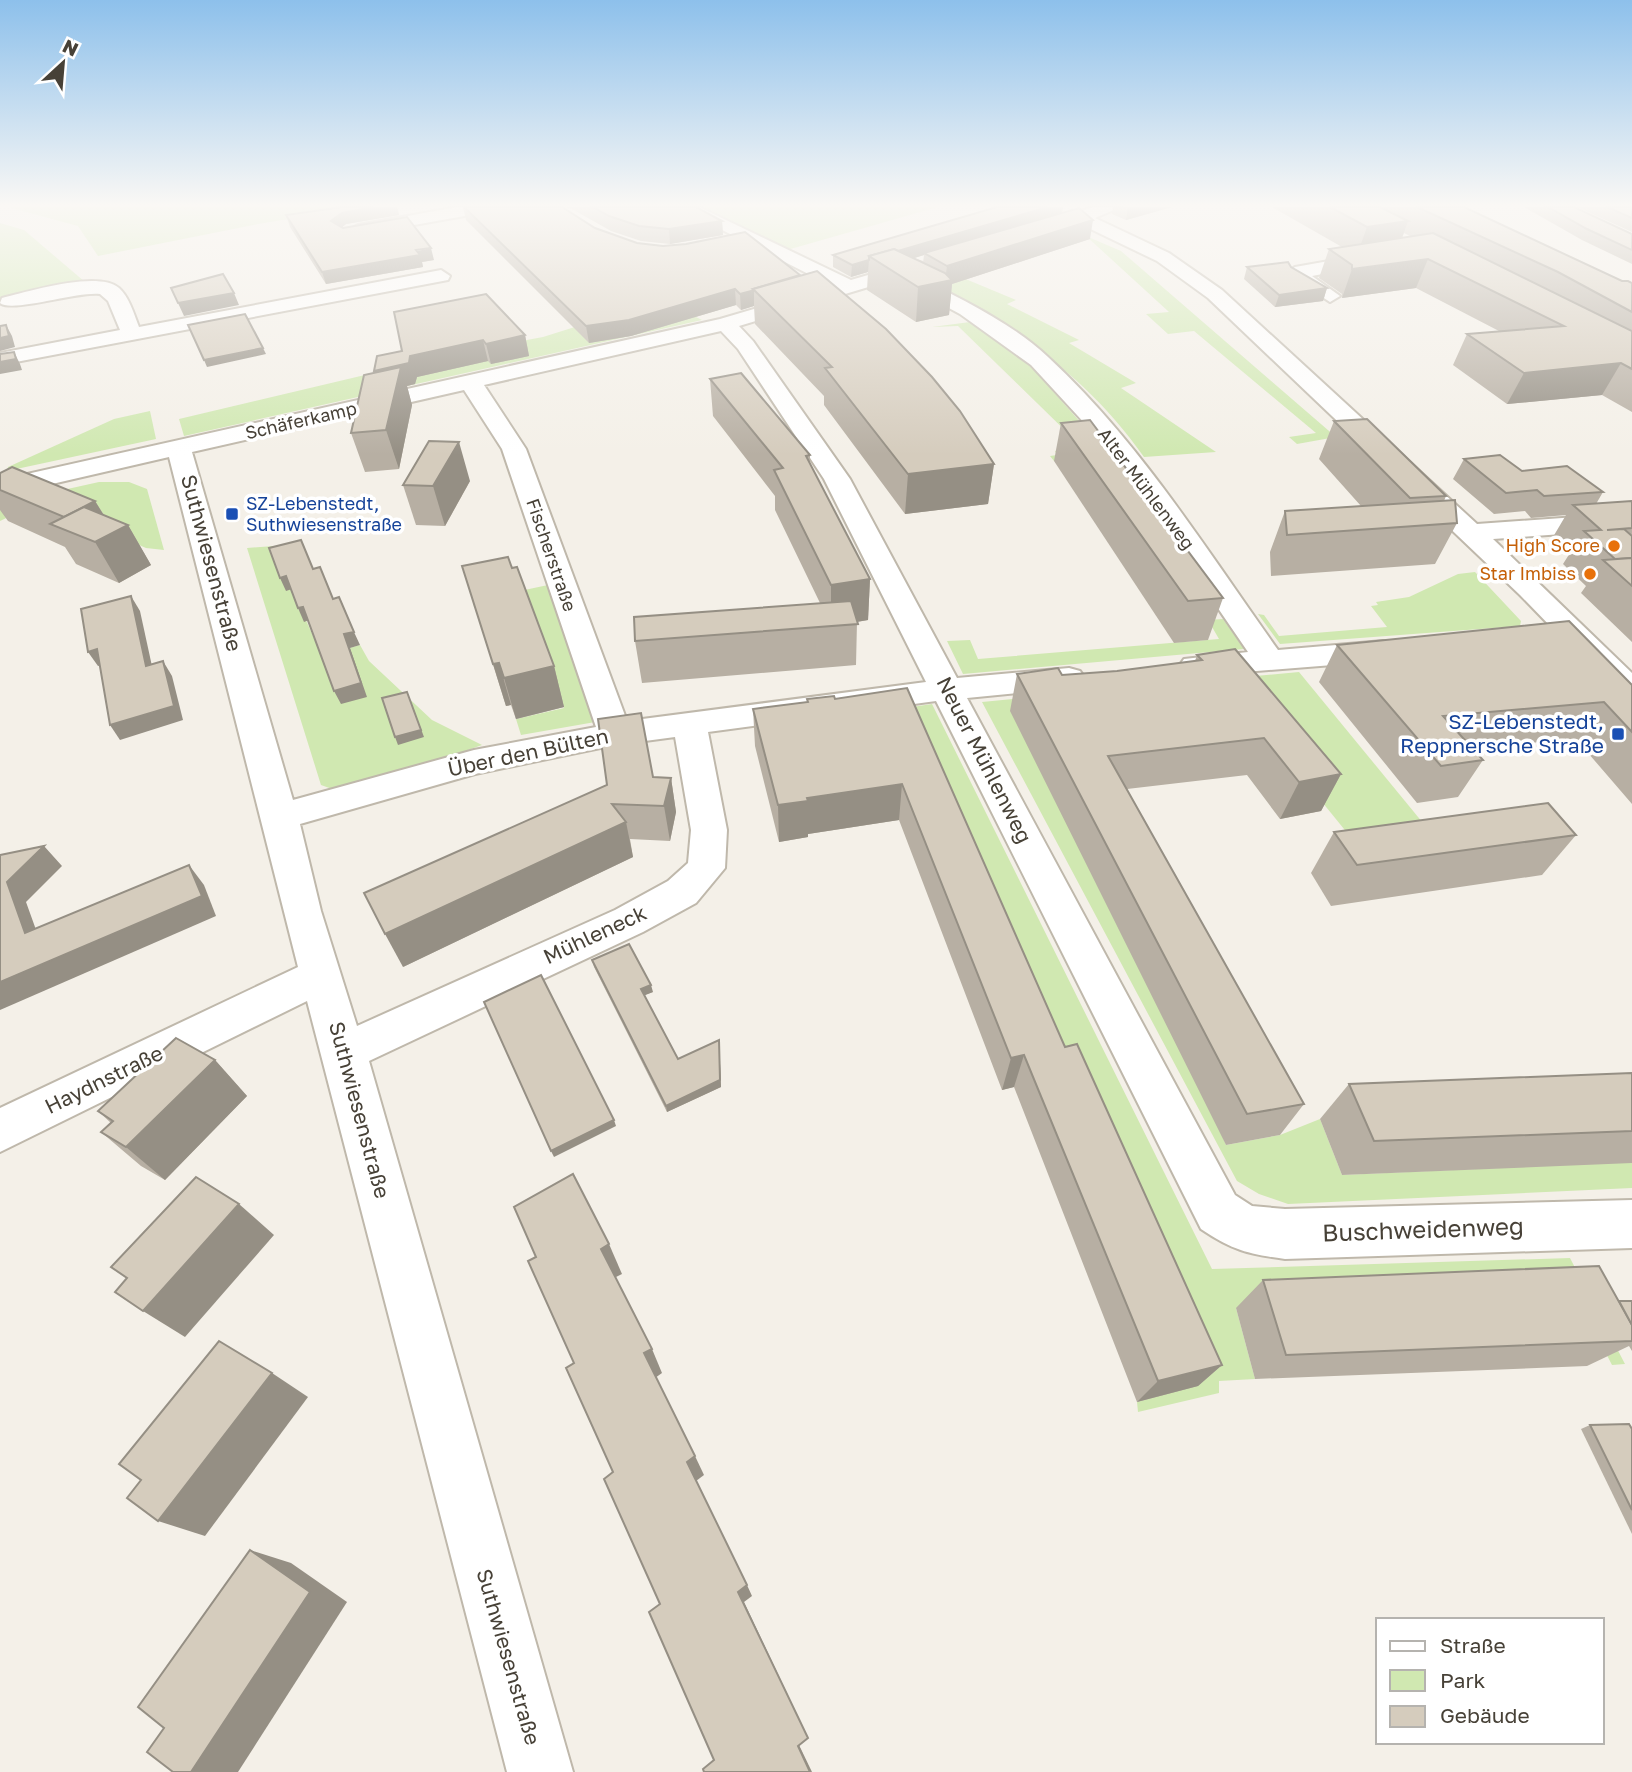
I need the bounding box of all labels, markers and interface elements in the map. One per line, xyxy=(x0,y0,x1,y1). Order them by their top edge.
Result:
north arrow xyxy=(28,28,98,98)
text: N xyxy=(59,34,82,61)
street label: Schäferkamp xyxy=(243,397,359,444)
street label: Alter Mühlenweg xyxy=(1094,423,1200,554)
street label: Suthwiesenstraße xyxy=(176,471,248,654)
place label: SZ-Lebenstedt, Suthwiesenstraße xyxy=(246,492,402,535)
street label: Fischerstraße xyxy=(522,495,582,614)
marker: SZ-Lebenstedt, Suthwiesenstraße xyxy=(224,506,240,522)
place label: High Score xyxy=(1505,534,1600,556)
marker: High Score xyxy=(1606,538,1622,554)
place label: Star Imbiss xyxy=(1479,562,1576,584)
marker: Star Imbiss xyxy=(1582,566,1598,582)
street label: Neuer Mühlenweg xyxy=(932,672,1038,847)
place label: SZ-Lebenstedt, Reppnersche Straße xyxy=(1400,708,1604,758)
street label: Über den Bülten xyxy=(445,722,611,782)
marker: SZ-Lebenstedt, Reppnersche Straße xyxy=(1610,726,1626,742)
street label: Mühleneck xyxy=(539,899,650,969)
street label: Suthwiesenstraße xyxy=(324,1018,396,1201)
street label: Haydnstraße xyxy=(40,1039,167,1119)
street label: Buschweidenweg xyxy=(1322,1210,1524,1247)
street label: Suthwiesenstraße xyxy=(471,1566,547,1748)
legend xyxy=(1376,1618,1604,1744)
text: Straße xyxy=(1440,1632,1506,1658)
text: Park xyxy=(1440,1667,1486,1693)
text: Gebäude xyxy=(1440,1702,1530,1728)

